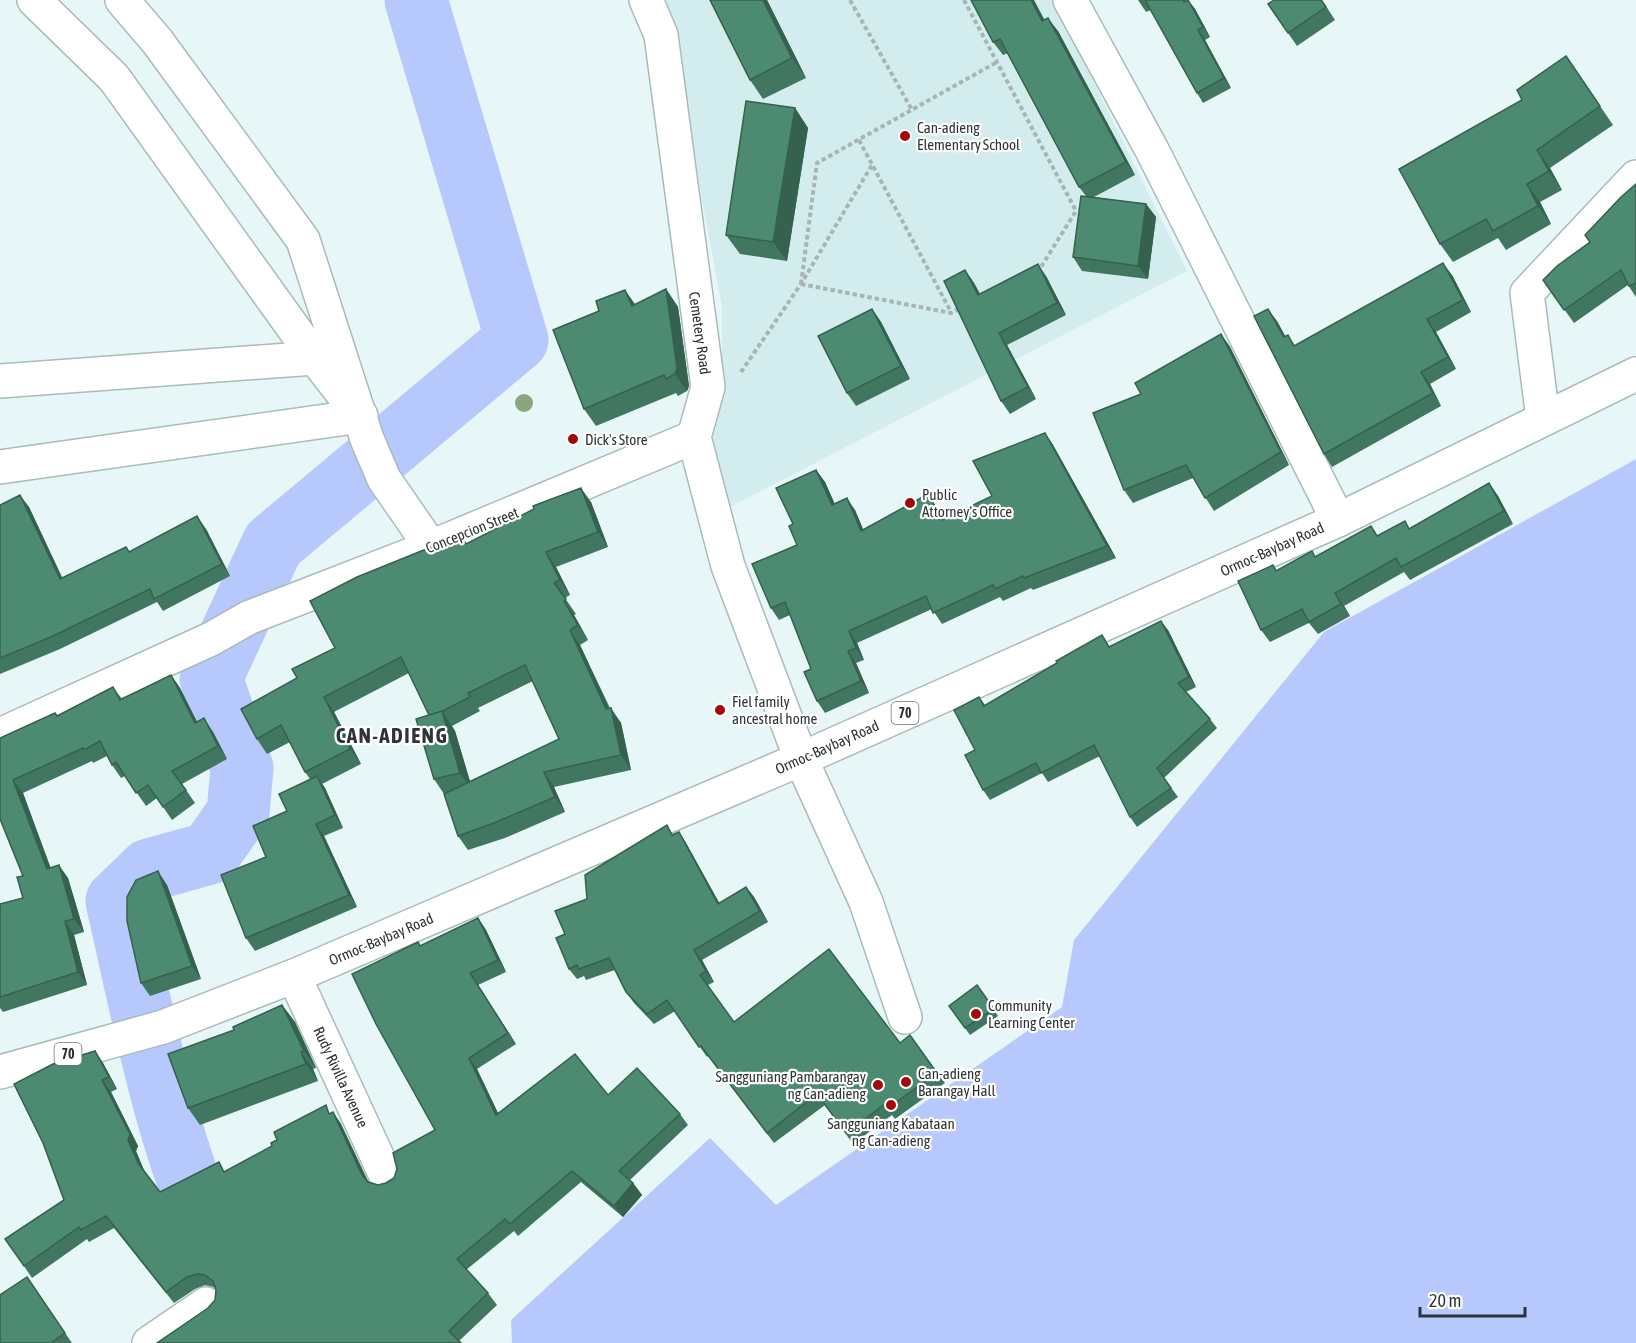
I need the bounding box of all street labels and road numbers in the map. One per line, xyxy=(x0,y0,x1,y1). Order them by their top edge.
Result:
street label: Cemetery Road xyxy=(686,290,714,376)
street label: Concepcion Street xyxy=(423,504,521,556)
street label: Ormoc-Baybay Road xyxy=(1218,519,1326,579)
road number: 70 xyxy=(892,702,918,724)
street label: Ormoc-Baybay Road xyxy=(773,717,881,777)
street label: Ormoc-Baybay Road xyxy=(326,909,436,969)
street label: Rudy Rivilla Avenue xyxy=(310,1024,372,1130)
road number: 70 xyxy=(54,1043,82,1065)

